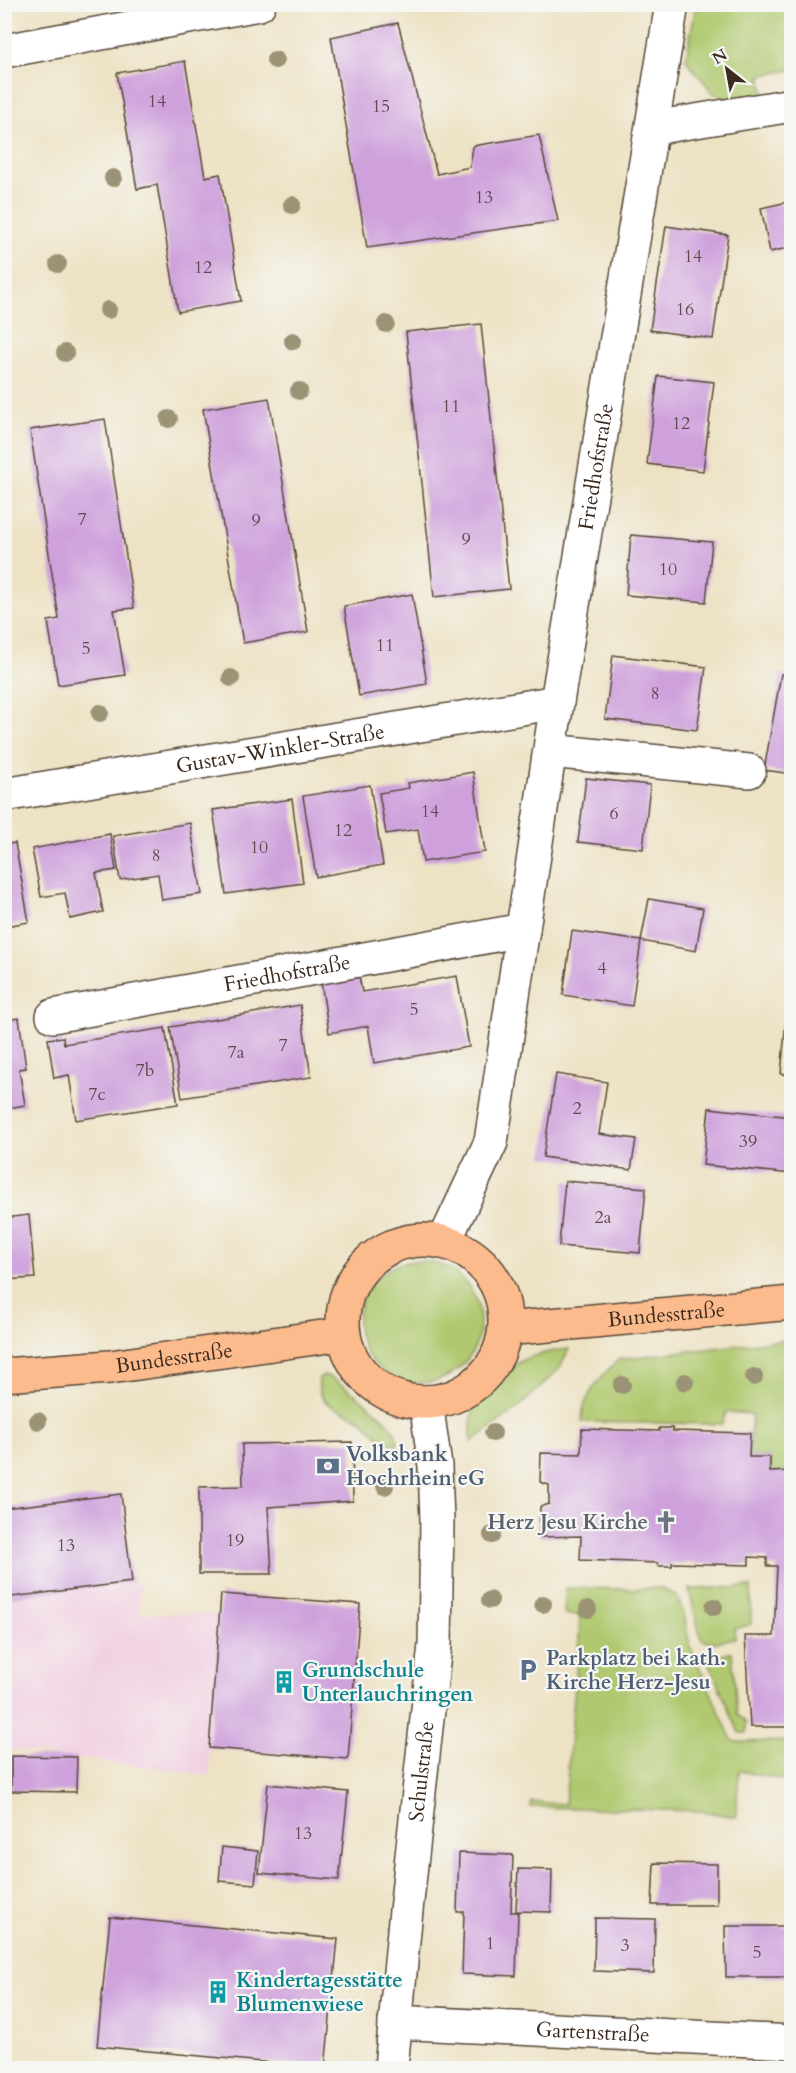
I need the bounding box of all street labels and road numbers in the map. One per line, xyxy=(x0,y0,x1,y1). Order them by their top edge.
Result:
street label: Friedhofstraße xyxy=(571,401,621,532)
street label: Gustav-Winkler-Straße xyxy=(174,717,387,780)
street label: Friedhofstraße xyxy=(222,947,353,999)
street label: Bundesstraße xyxy=(606,1295,726,1334)
street label: Bundesstraße xyxy=(114,1335,235,1381)
street label: Schulstraße xyxy=(401,1720,441,1823)
street label: Gartenstraße xyxy=(535,2015,650,2049)

